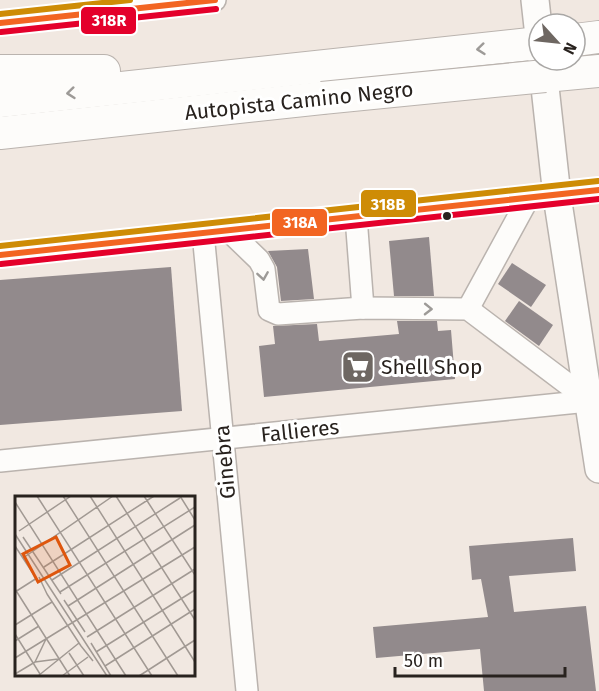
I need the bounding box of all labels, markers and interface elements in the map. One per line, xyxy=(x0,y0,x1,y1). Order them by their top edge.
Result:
line badge: 318R xyxy=(80,6,137,35)
text: 318R xyxy=(91,11,126,30)
north arrow xyxy=(527,12,587,72)
text: N xyxy=(559,40,581,58)
one-way arrow xyxy=(476,43,485,55)
street label: Autopista Camino Negro xyxy=(183,76,415,126)
one-way arrow xyxy=(67,86,76,99)
line badge: 318B xyxy=(360,189,417,218)
text: 318B xyxy=(370,195,405,214)
line badge: 318A xyxy=(271,208,328,237)
unlabelled marker xyxy=(441,210,453,222)
text: 318A xyxy=(282,213,318,232)
one-way arrow xyxy=(257,271,269,281)
one-way arrow xyxy=(423,303,432,315)
supermarket icon: Shell Shop xyxy=(340,349,376,385)
place label: Shell Shop xyxy=(381,354,483,380)
street label: Fallieres xyxy=(260,414,341,448)
street label: Ginebra xyxy=(209,424,241,500)
inset map xyxy=(15,496,195,676)
scale bar xyxy=(395,640,564,678)
text: 50 m xyxy=(404,650,443,672)

